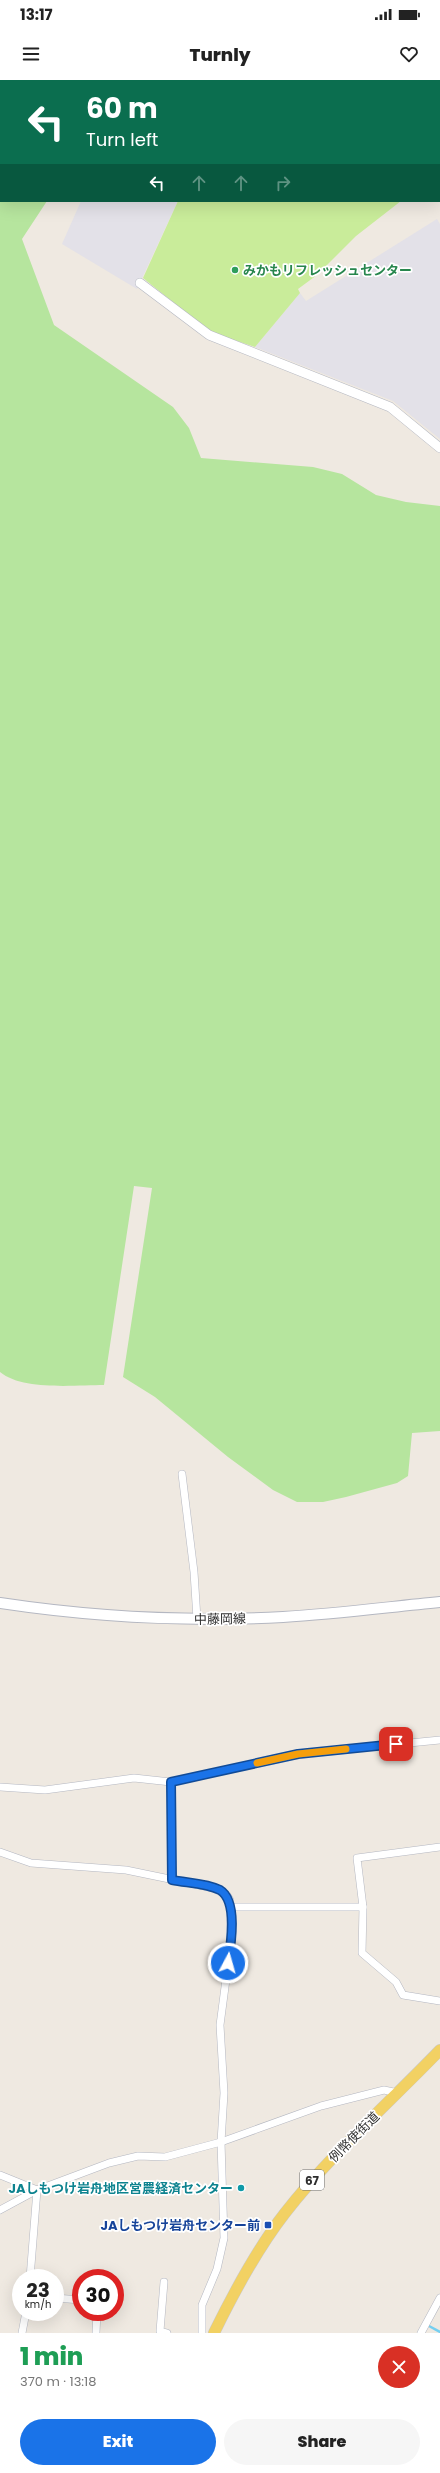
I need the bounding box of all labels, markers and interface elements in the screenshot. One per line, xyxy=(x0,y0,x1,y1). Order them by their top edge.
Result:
text: 13:17 xyxy=(20,4,53,25)
text: Turnly xyxy=(190,42,250,67)
icon: menu xyxy=(20,43,42,65)
icon: heart xyxy=(398,43,420,65)
text: 60 m xyxy=(86,89,158,128)
icon: left xyxy=(20,96,72,148)
text: Turn left xyxy=(86,127,158,152)
icon: left xyxy=(146,172,168,194)
icon: ahead xyxy=(188,172,210,194)
icon: ahead xyxy=(230,172,252,194)
icon: right xyxy=(272,172,294,194)
place label: みかもリフレッシュセンター xyxy=(243,261,412,280)
marker: みかもリフレッシュセンター xyxy=(230,265,240,275)
street label: 中藤岡線 xyxy=(194,1609,246,1629)
pin xyxy=(379,1727,413,1761)
icon: arrive xyxy=(385,1733,407,1755)
position arrow xyxy=(207,1942,249,1984)
street label: 例幣使街道 xyxy=(324,2107,384,2167)
road number: 67 xyxy=(300,2170,324,2190)
place label: JAしもつけ岩舟地区営農経済センター xyxy=(8,2179,233,2198)
marker: JAしもつけ岩舟地区営農経済センター xyxy=(236,2183,246,2193)
place label: JAしもつけ岩舟センター前 xyxy=(100,2216,260,2235)
marker: JAしもつけ岩舟センター前 xyxy=(263,2220,273,2230)
speed limit sign: 30 xyxy=(72,2269,124,2321)
text: 23 xyxy=(26,2276,50,2304)
text: km/h xyxy=(25,2297,51,2312)
text: 1 min xyxy=(20,2340,83,2373)
button: close xyxy=(378,2346,420,2388)
text: 370 m · 13:18 xyxy=(20,2372,96,2391)
button: Exit xyxy=(20,2419,216,2465)
button: Share xyxy=(224,2419,420,2465)

